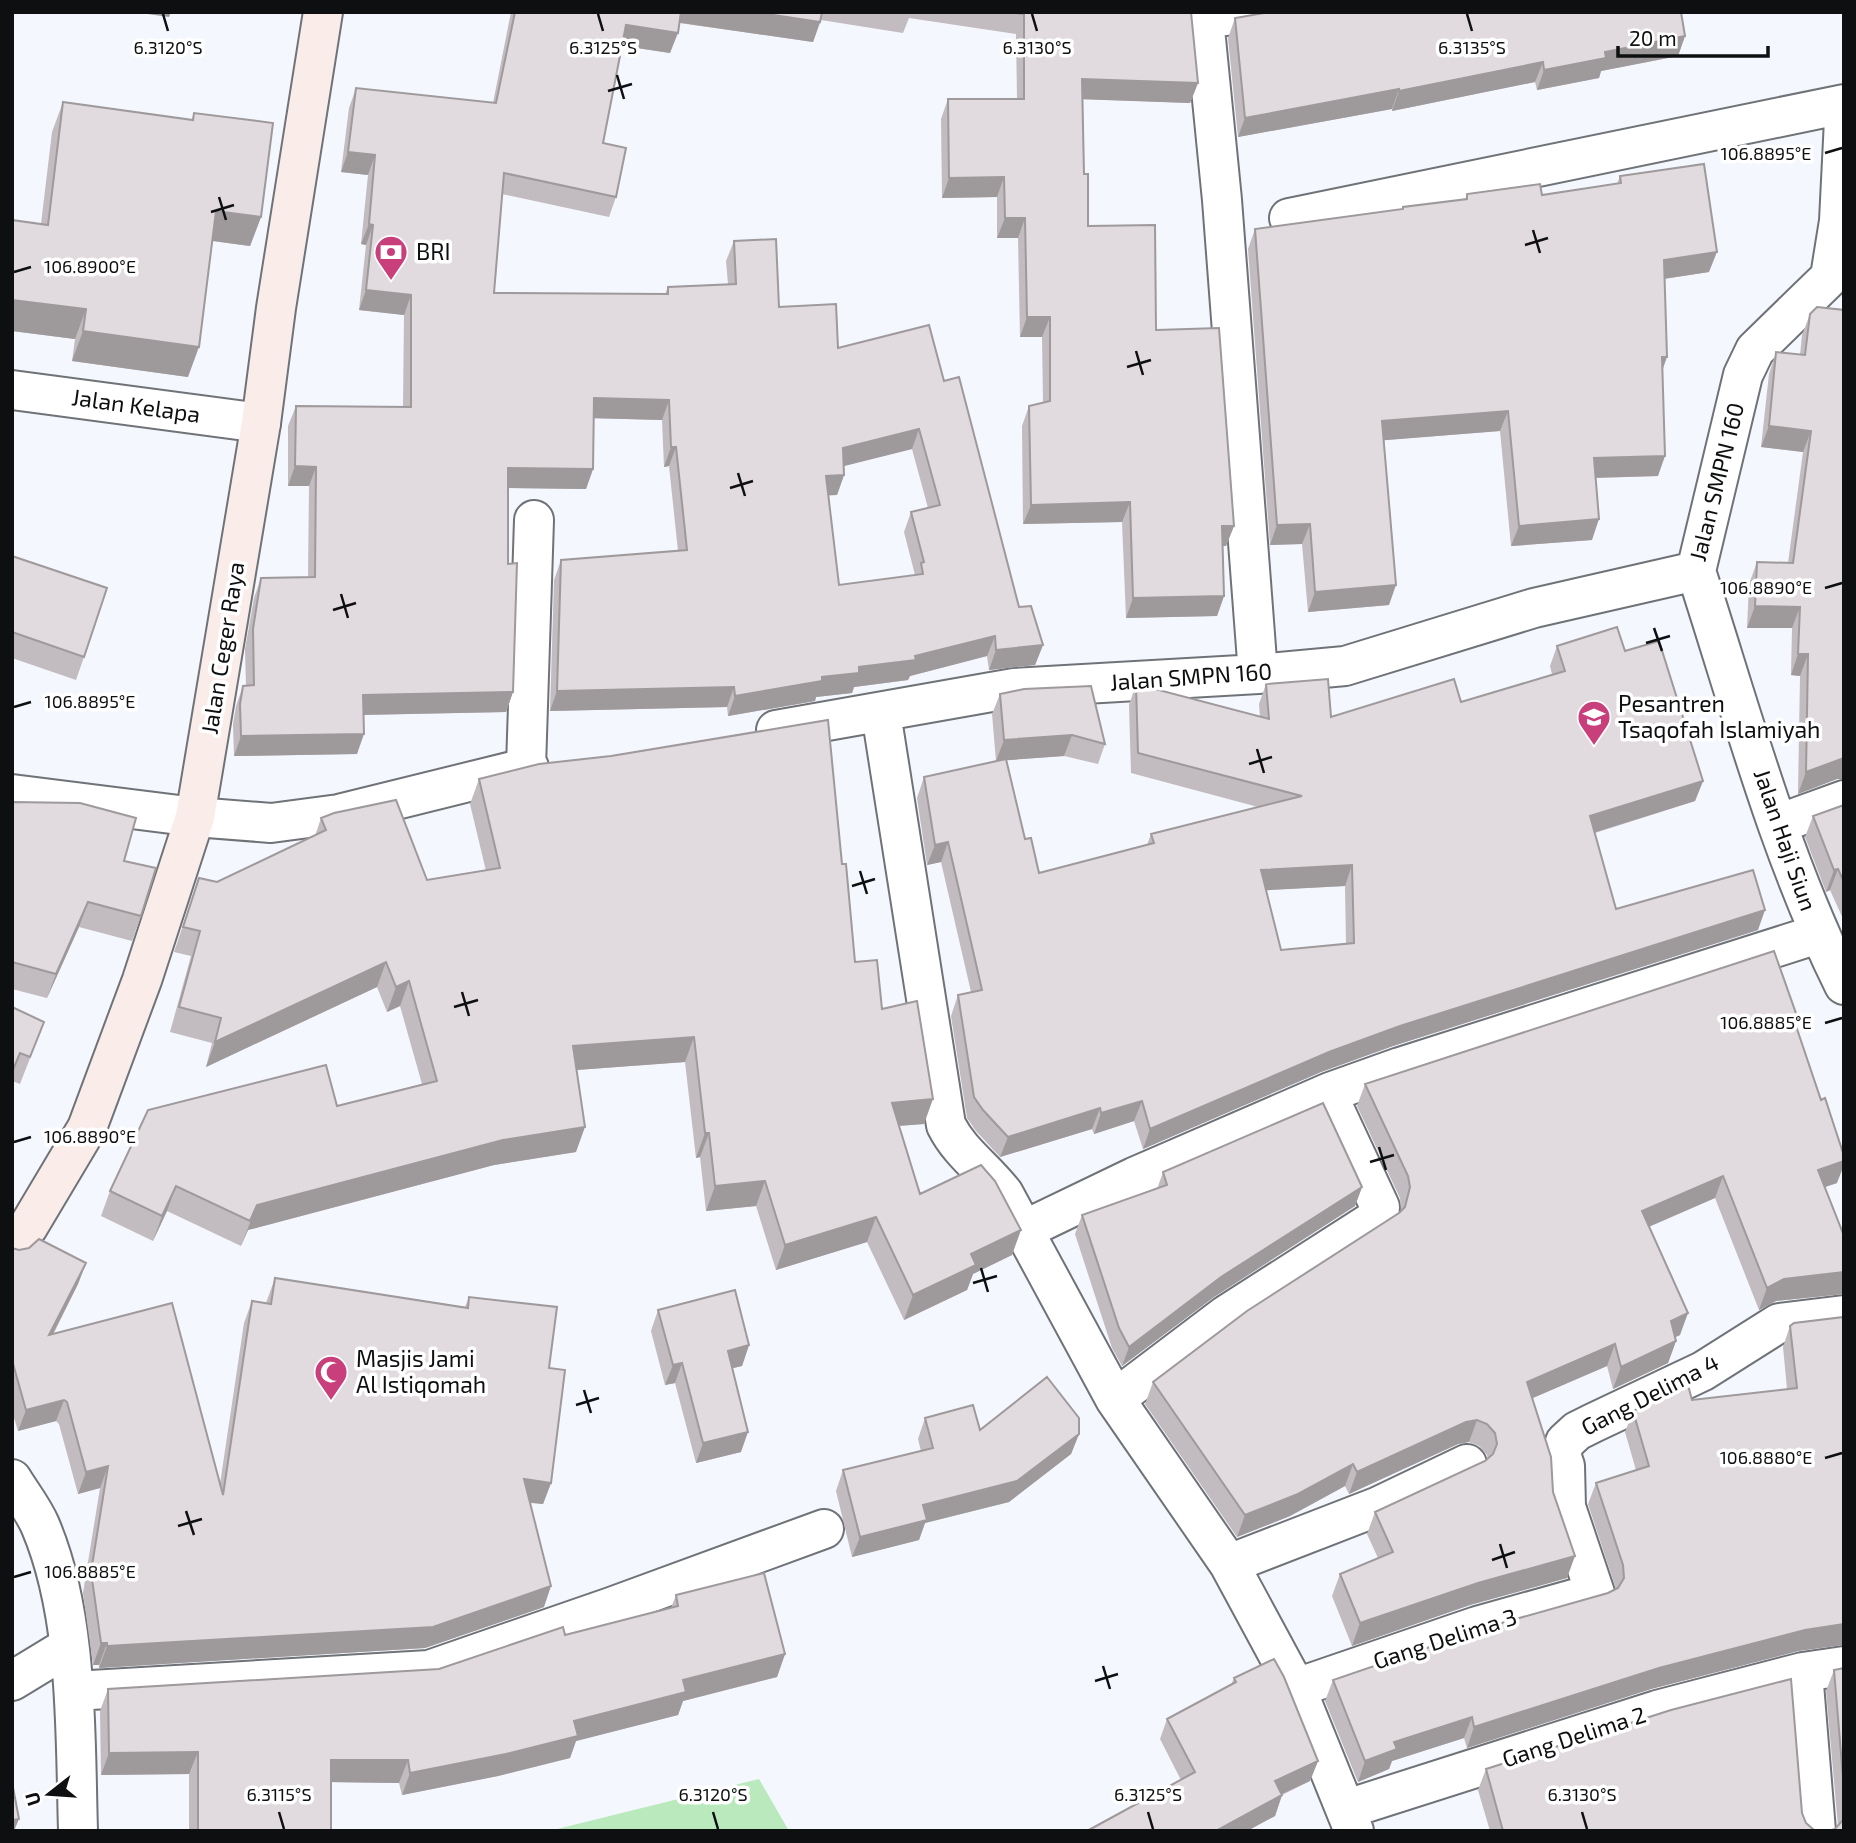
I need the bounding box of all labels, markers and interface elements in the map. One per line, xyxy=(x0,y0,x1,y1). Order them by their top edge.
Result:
scale bar xyxy=(1618,14,1769,58)
text: 20 m xyxy=(1629,25,1677,50)
text: 6.3120°S xyxy=(133,36,203,58)
text: 6.3125°S xyxy=(569,36,637,58)
text: 6.3130°S xyxy=(1002,36,1072,58)
text: 6.3135°S xyxy=(1438,36,1506,58)
text: 106.8895°E xyxy=(1721,142,1811,164)
bank icon: BRI xyxy=(372,233,410,282)
place label: BRI xyxy=(416,237,451,265)
text: 106.8900°E xyxy=(44,255,136,277)
street label: Jalan Kelapa xyxy=(70,382,202,428)
street label: Jalan SMPN 160 xyxy=(1683,399,1749,564)
street label: Jalan Ceger Raya xyxy=(195,560,249,736)
text: 106.8890°E xyxy=(1720,576,1812,598)
street label: Jalan SMPN 160 xyxy=(1109,656,1273,696)
place label: Pesantren Tsaqofah Islamiyah xyxy=(1618,689,1820,743)
text: 106.8895°E xyxy=(45,690,135,712)
school or university icon: Pesantren Tsaqofah Islamiyah xyxy=(1575,698,1613,747)
street label: Jalan Haji Siun xyxy=(1749,765,1823,914)
text: 106.8885°E xyxy=(1720,1011,1812,1033)
text: 106.8890°E xyxy=(44,1125,136,1147)
place label: Masjis Jami Al Istiqomah xyxy=(356,1344,486,1398)
street label: Gang Delima 4 xyxy=(1576,1347,1723,1441)
mosque icon: Masjis Jami Al Istiqomah xyxy=(312,1353,350,1402)
text: 106.8880°E xyxy=(1720,1446,1812,1468)
text: 106.8885°E xyxy=(44,1560,136,1582)
street label: Gang Delima 3 xyxy=(1369,1602,1520,1674)
street label: Gang Delima 2 xyxy=(1498,1700,1649,1772)
north arrow xyxy=(14,1759,84,1829)
text: 6.3115°S xyxy=(246,1783,312,1805)
text: 6.3120°S xyxy=(678,1783,748,1805)
text: 6.3125°S xyxy=(1114,1783,1182,1805)
text: 6.3130°S xyxy=(1547,1783,1617,1805)
text: U xyxy=(19,1790,45,1809)

